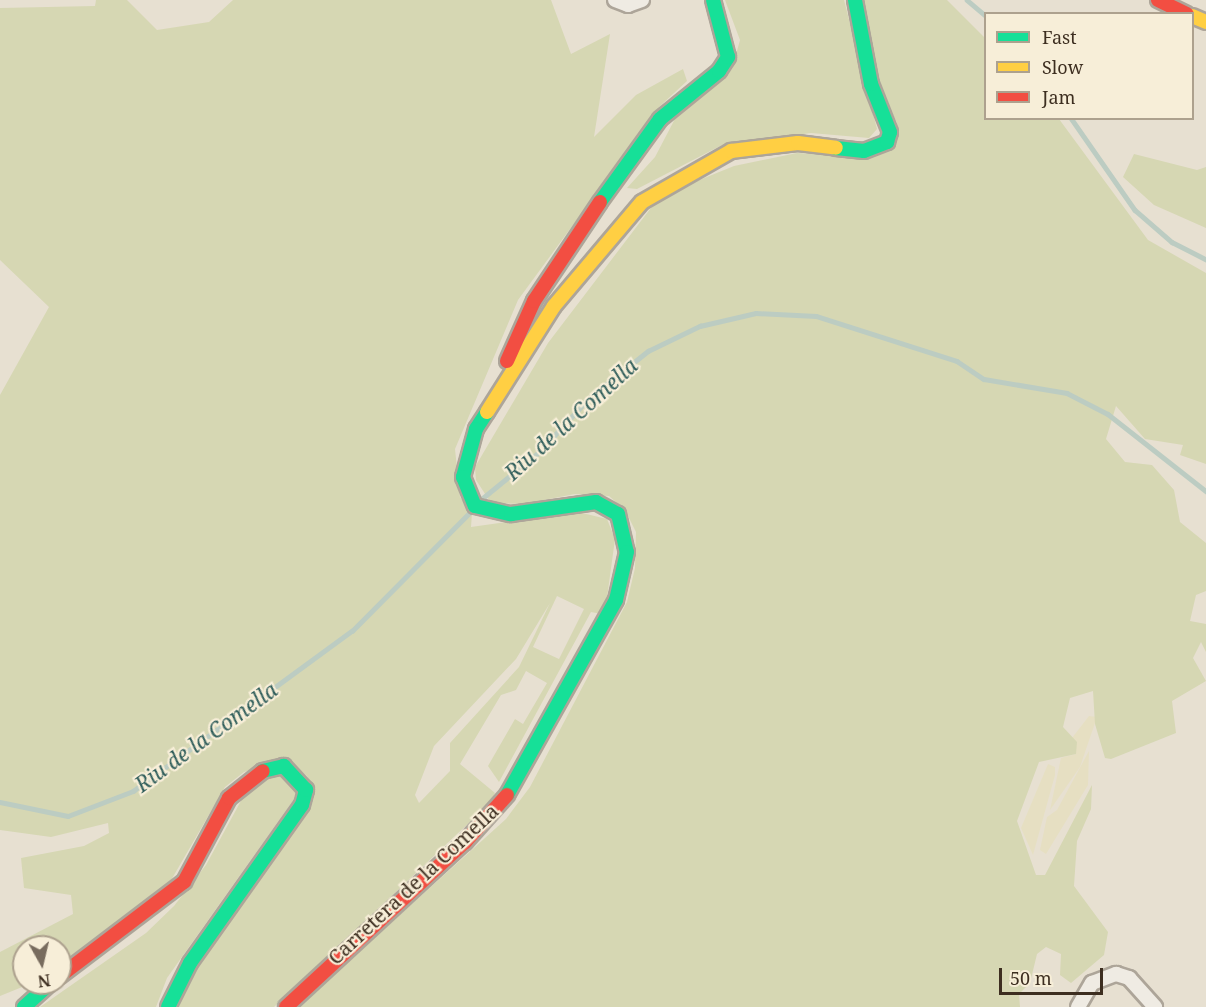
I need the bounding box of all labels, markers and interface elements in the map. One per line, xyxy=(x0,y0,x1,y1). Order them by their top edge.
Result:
legend xyxy=(984,12,1194,120)
text: Fast xyxy=(1042,25,1077,49)
text: Slow xyxy=(1042,55,1083,79)
text: Jam xyxy=(1042,85,1076,109)
water label: Riu de la Comella xyxy=(500,353,642,485)
water label: Riu de la Comella xyxy=(130,677,282,797)
street label: Carretera de la Comella xyxy=(323,799,503,969)
north arrow xyxy=(12,935,72,995)
scale bar xyxy=(1002,956,1106,994)
text: 50 m xyxy=(1010,966,1052,990)
text: N xyxy=(36,969,52,993)

